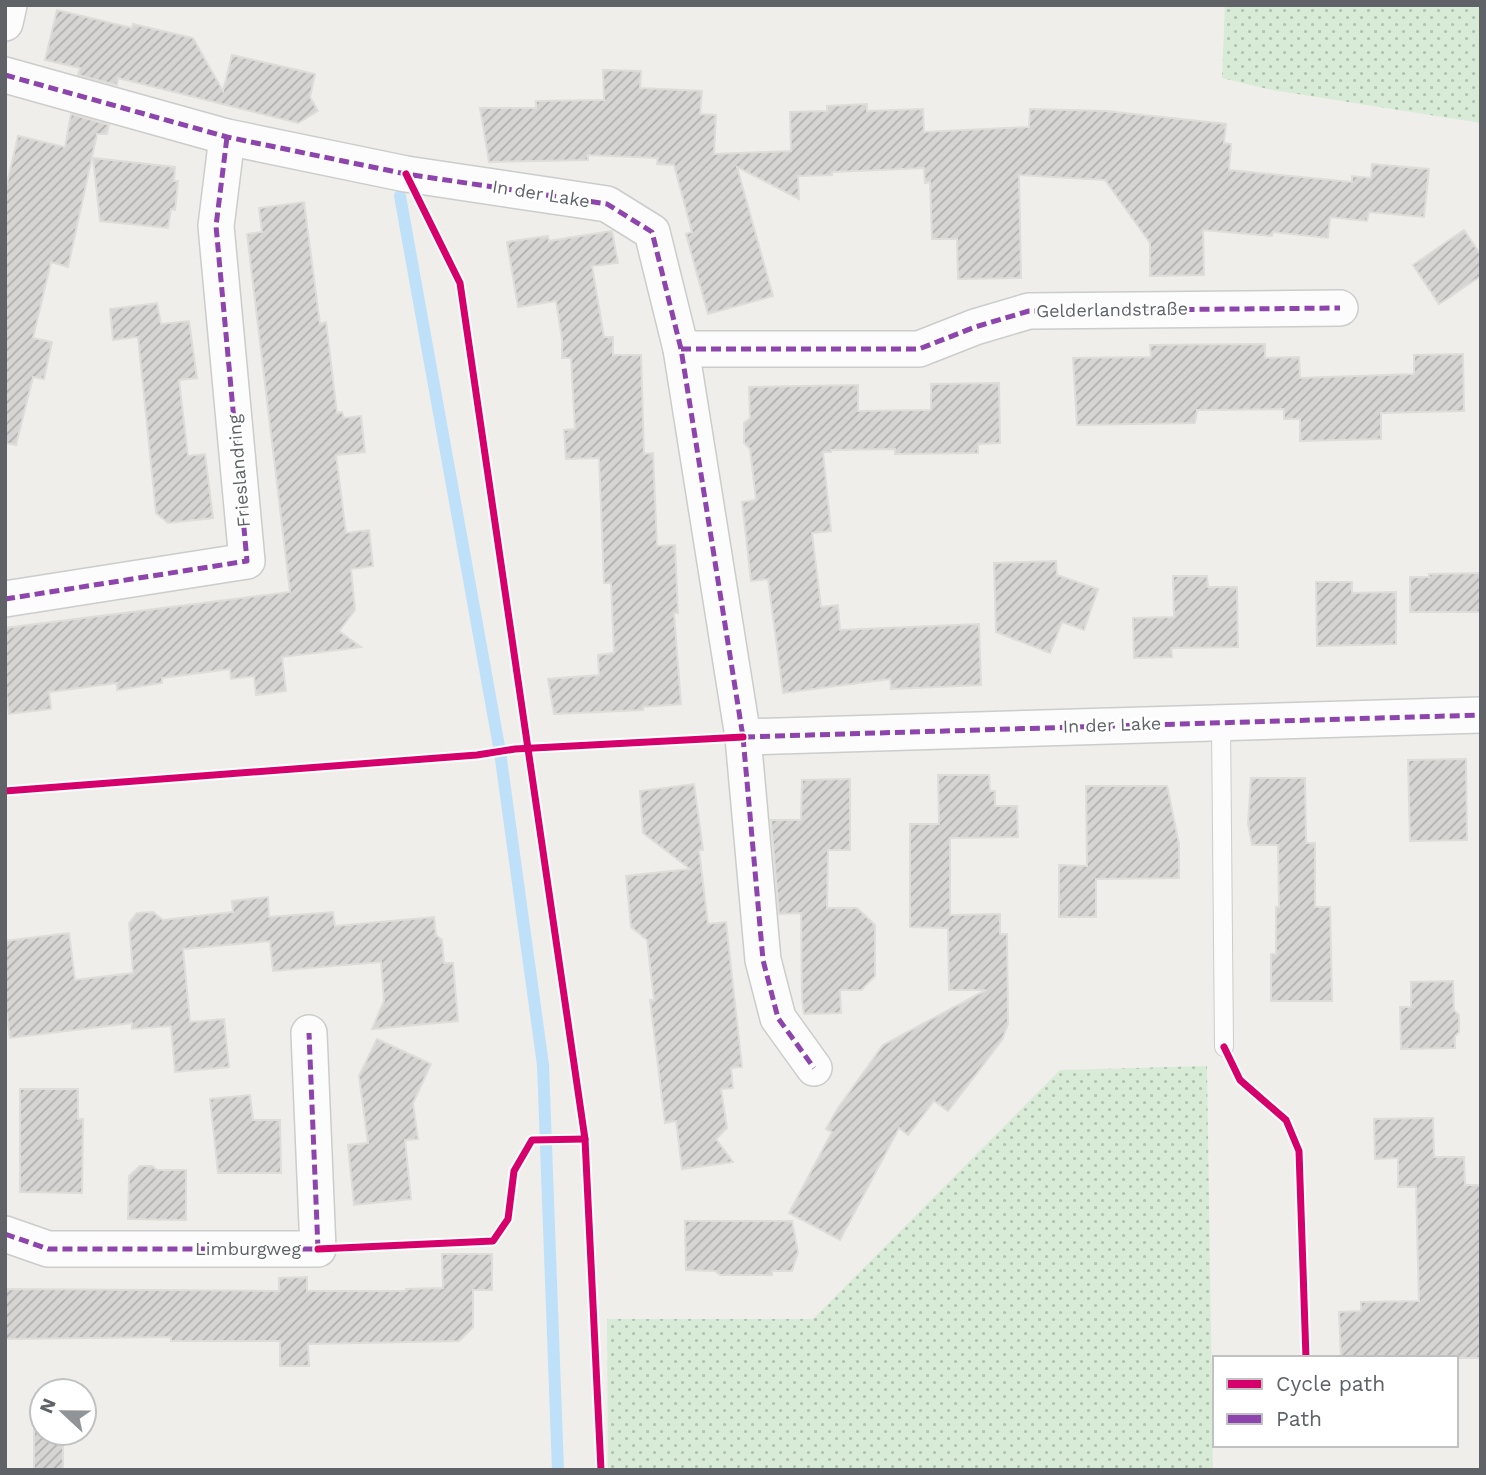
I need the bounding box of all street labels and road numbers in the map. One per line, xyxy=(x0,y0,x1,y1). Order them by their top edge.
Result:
street label: In der Lake xyxy=(491,175,591,212)
street label: Gelderlandstraße xyxy=(1036,298,1188,321)
street label: Frieslandring xyxy=(223,413,254,528)
street label: In der Lake xyxy=(1062,712,1162,737)
street label: Limburgweg xyxy=(195,1238,301,1259)

